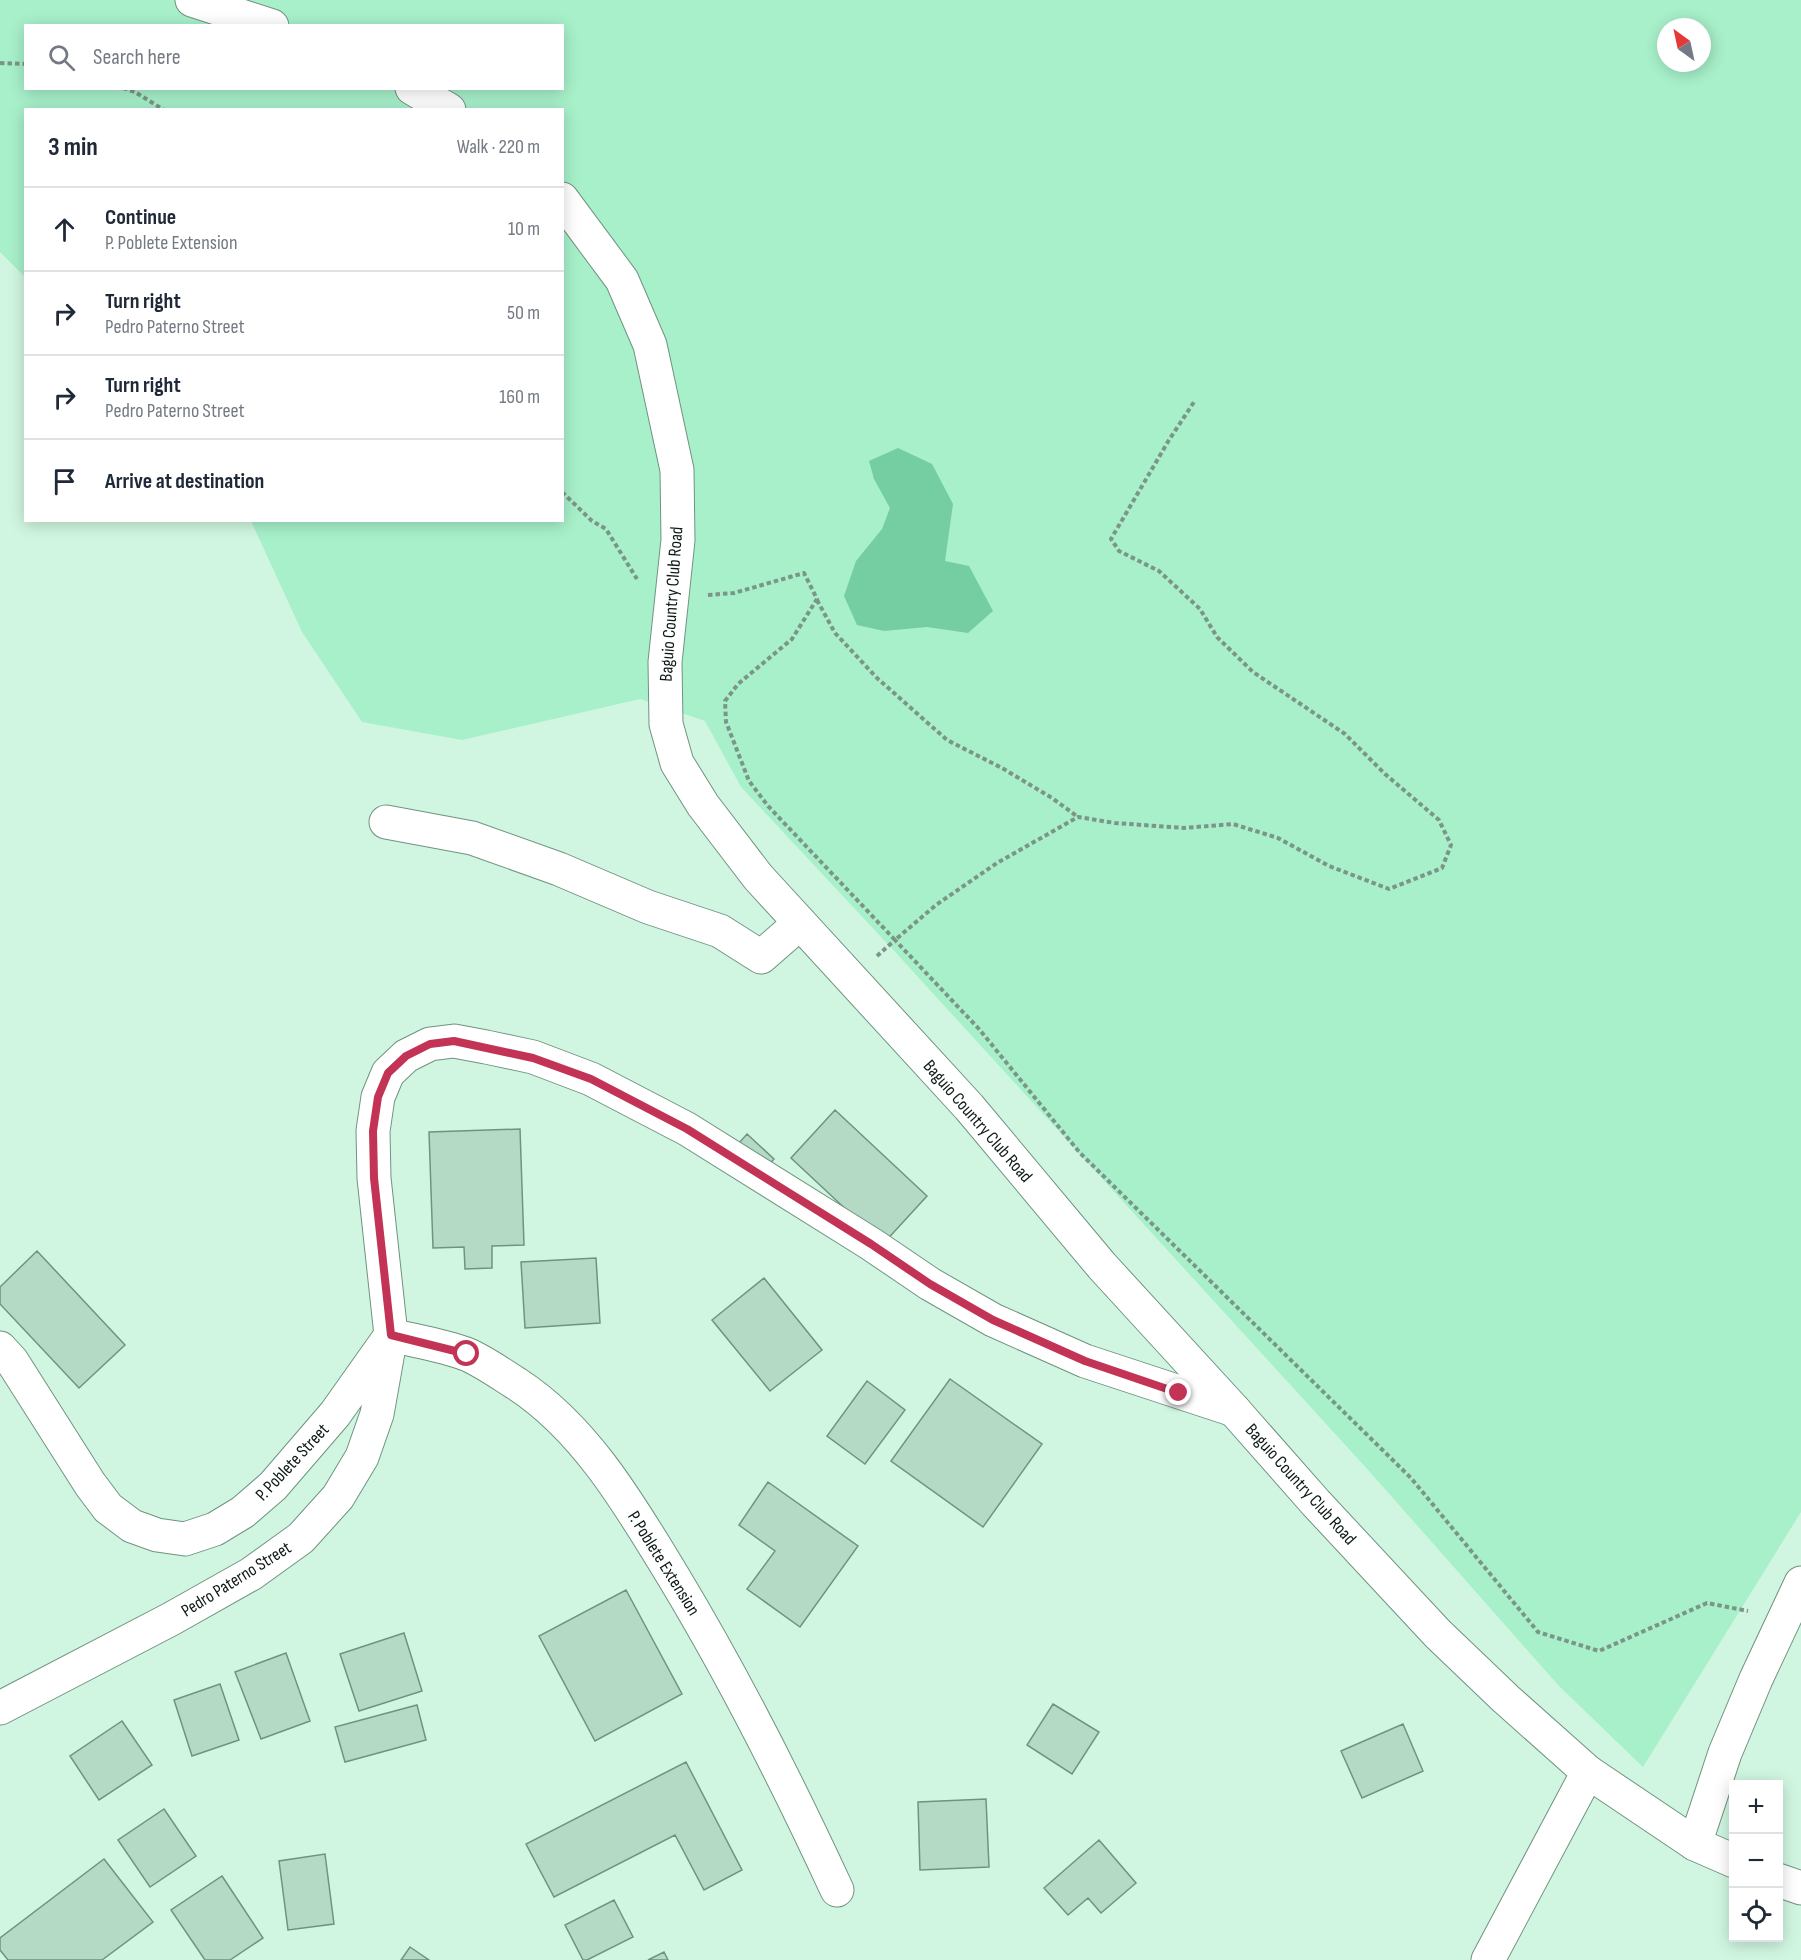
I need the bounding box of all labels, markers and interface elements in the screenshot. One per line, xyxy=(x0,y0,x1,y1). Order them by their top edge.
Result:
north arrow xyxy=(1657,18,1711,72)
search box xyxy=(24,24,564,90)
icon: search xyxy=(45,41,78,74)
text: Search here xyxy=(93,44,180,71)
text: 3 min xyxy=(48,132,98,163)
text: Walk · 220 m xyxy=(457,135,540,159)
text: Continue xyxy=(105,204,176,231)
icon: ahead xyxy=(48,213,81,246)
text: 10 m xyxy=(508,217,540,241)
text: P. Poblete Extension xyxy=(105,231,237,255)
text: Turn right xyxy=(105,288,181,315)
icon: right xyxy=(48,297,81,330)
text: 50 m xyxy=(507,301,540,325)
text: Pedro Paterno Street xyxy=(105,315,245,339)
text: Turn right xyxy=(105,372,181,399)
icon: right xyxy=(48,381,81,414)
text: 160 m xyxy=(499,385,540,409)
text: Pedro Paterno Street xyxy=(105,399,245,423)
icon: arrive xyxy=(48,465,81,498)
text: Arrive at destination xyxy=(105,468,264,495)
street label: Baguio Country Club Road xyxy=(656,526,687,682)
street label: Baguio Country Club Road xyxy=(919,1056,1036,1187)
route start xyxy=(453,1340,479,1366)
route end xyxy=(1165,1379,1191,1405)
street label: P. Poblete Street xyxy=(251,1419,334,1505)
street label: Baguio Country Club Road xyxy=(1241,1420,1360,1549)
street label: P. Poblete Extension xyxy=(623,1507,704,1619)
street label: Pedro Paterno Street xyxy=(177,1537,296,1622)
map controls xyxy=(1729,1780,1783,1942)
button: + xyxy=(1729,1780,1783,1834)
button: − xyxy=(1729,1834,1783,1888)
button: locate xyxy=(1729,1888,1783,1942)

